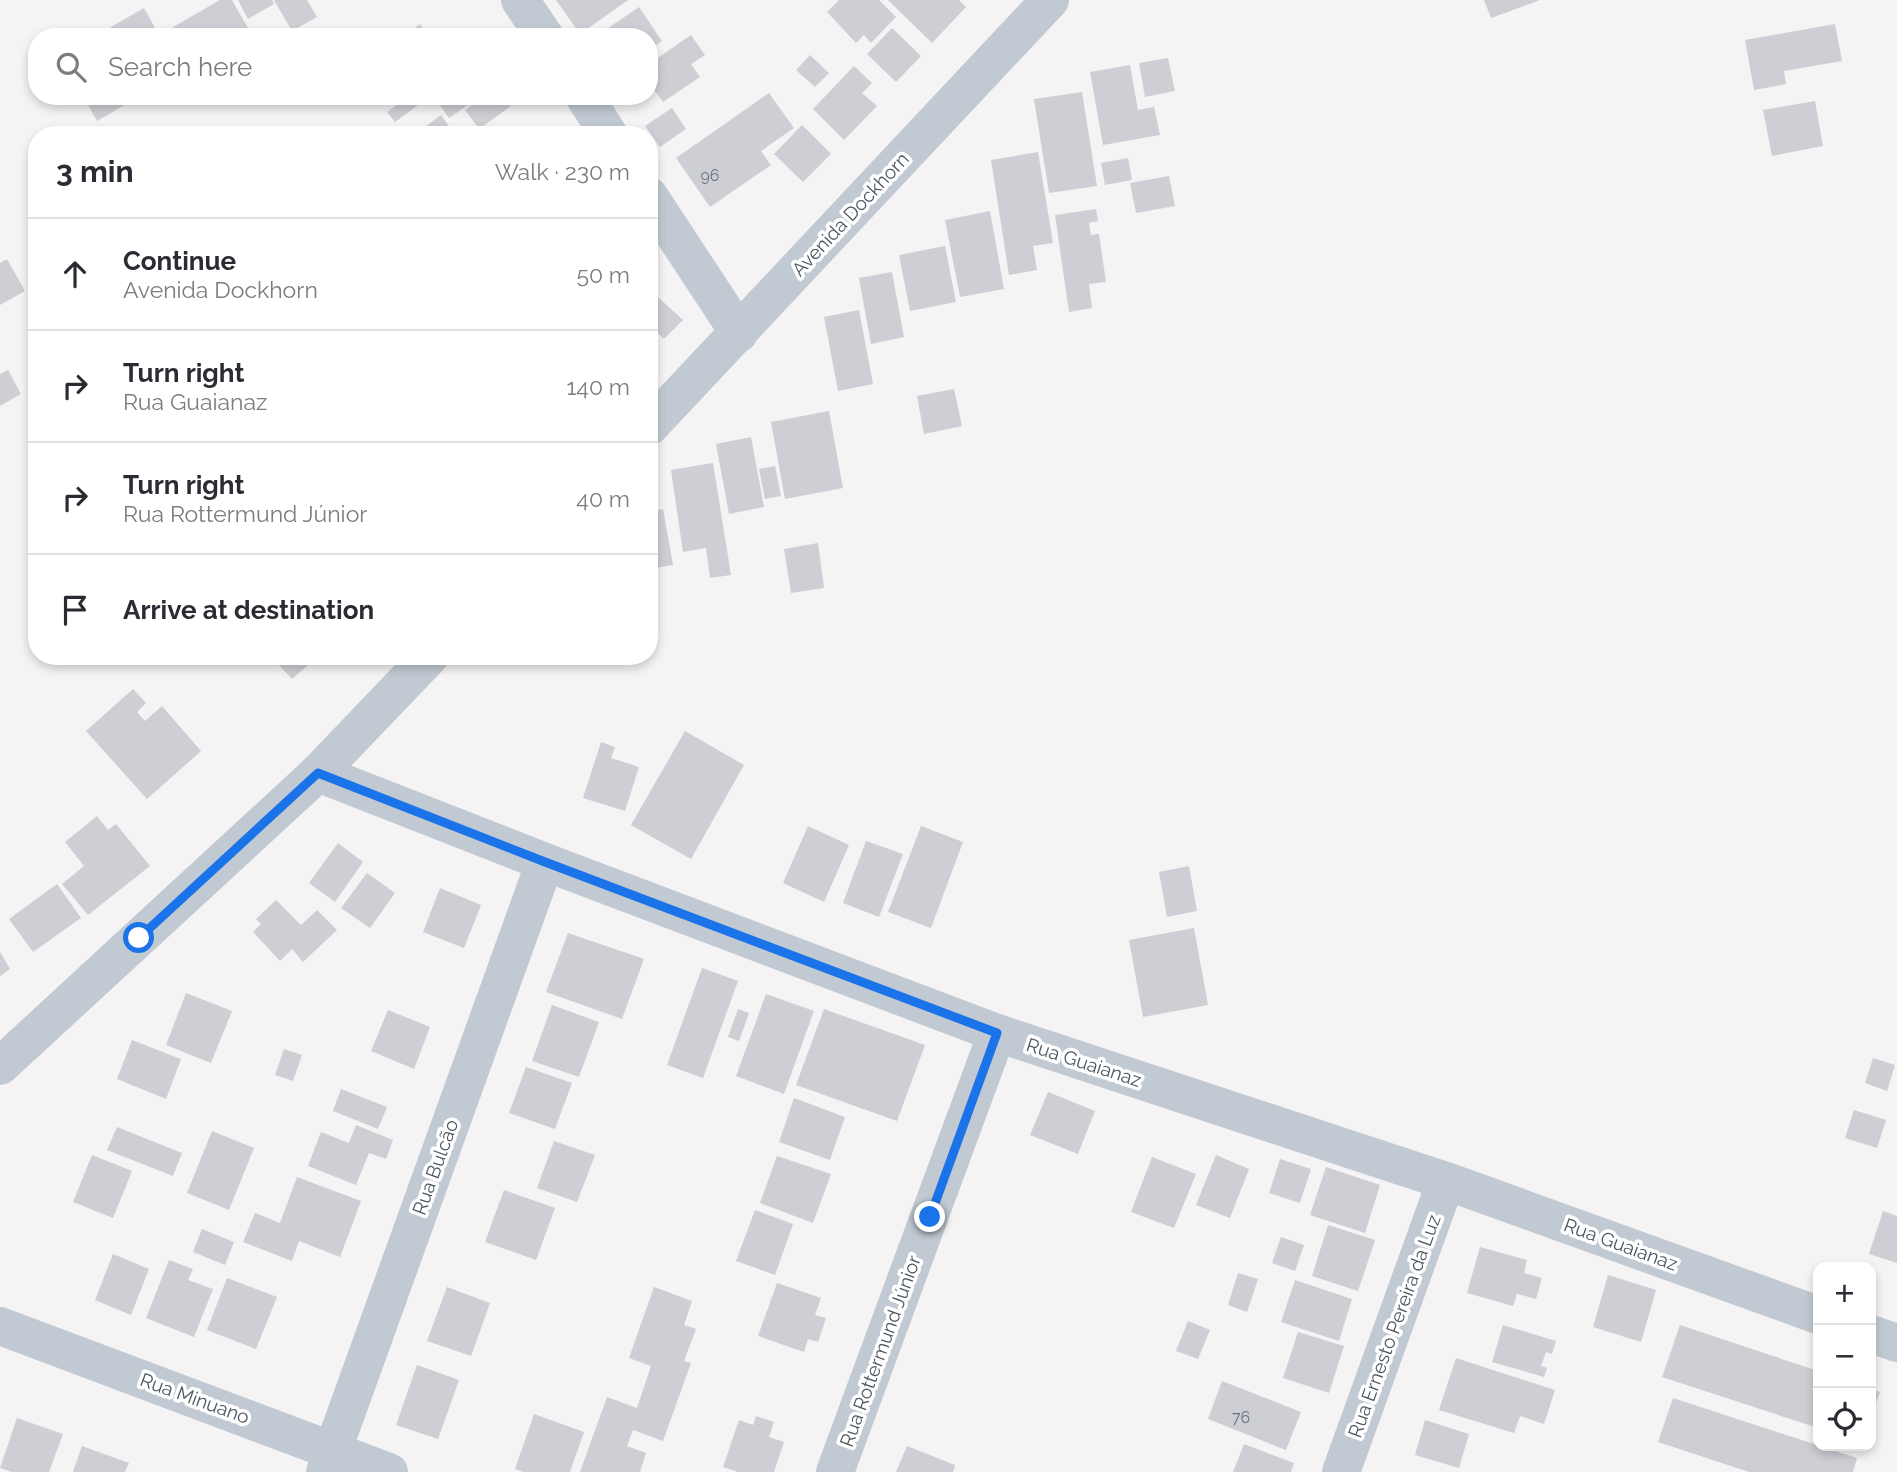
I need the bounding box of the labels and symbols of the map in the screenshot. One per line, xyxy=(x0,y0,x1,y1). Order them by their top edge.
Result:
street label: Avenida Dockhorn xyxy=(787,148,913,280)
house number: 96 xyxy=(700,166,720,185)
route start xyxy=(123,922,154,953)
street label: Rua Guaianaz xyxy=(1024,1033,1144,1091)
street label: Rua Bulcão xyxy=(408,1116,462,1218)
route end xyxy=(914,1201,945,1232)
street label: Rua Ernesto Pereira da Luz xyxy=(1343,1212,1445,1440)
street label: Rua Guaianaz xyxy=(1561,1213,1681,1275)
street label: Rua Rottermund Júnior xyxy=(835,1252,925,1450)
street label: Rua Minuano xyxy=(137,1368,253,1428)
house number: 76 xyxy=(1232,1408,1250,1427)

